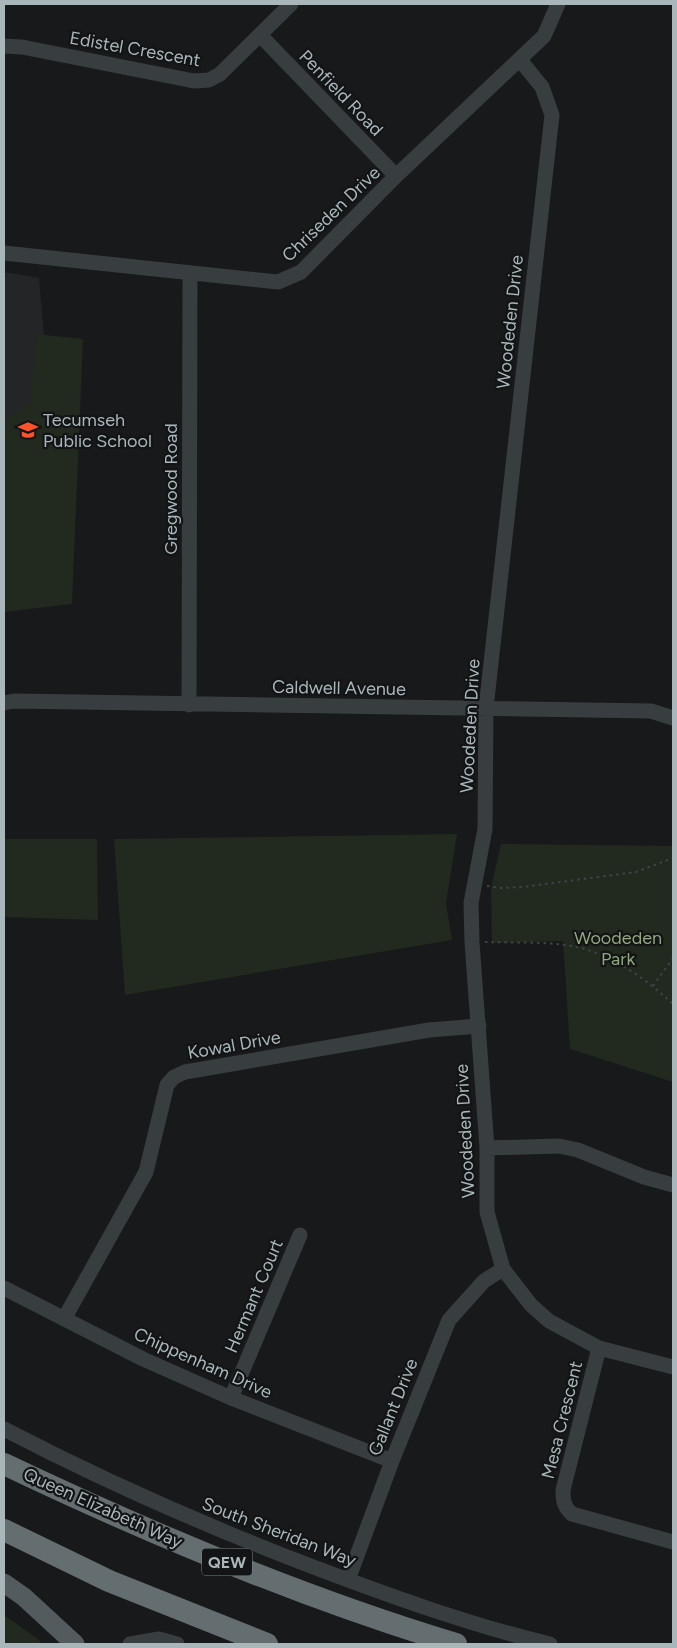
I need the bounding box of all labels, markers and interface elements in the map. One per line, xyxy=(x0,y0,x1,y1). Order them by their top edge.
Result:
street label: Edistel Crescent xyxy=(68,27,202,71)
street label: Penfield Road xyxy=(294,45,388,141)
street label: Chriseden Drive xyxy=(277,162,385,266)
street label: Woodeden Drive xyxy=(492,254,528,390)
place label: Tecumseh Public School xyxy=(43,409,152,452)
school or university icon: Tecumseh Public School xyxy=(17,419,39,441)
street label: Gregwood Road xyxy=(160,423,182,555)
street label: Woodeden Drive xyxy=(456,658,485,794)
street label: Caldwell Avenue xyxy=(272,676,406,700)
park label: Woodeden Park xyxy=(574,927,662,970)
street label: Kowal Drive xyxy=(186,1026,282,1064)
street label: Woodeden Drive xyxy=(450,1063,479,1199)
street label: Hermant Court xyxy=(220,1236,288,1356)
street label: Chippenham Drive xyxy=(130,1323,276,1403)
street label: Gallant Drive xyxy=(364,1355,423,1459)
street label: Mesa Crescent xyxy=(537,1359,587,1481)
street label: Queen Elizabeth Way xyxy=(20,1463,186,1553)
street label: South Sheridan Way xyxy=(199,1492,360,1572)
road number: QEW xyxy=(202,1548,252,1575)

